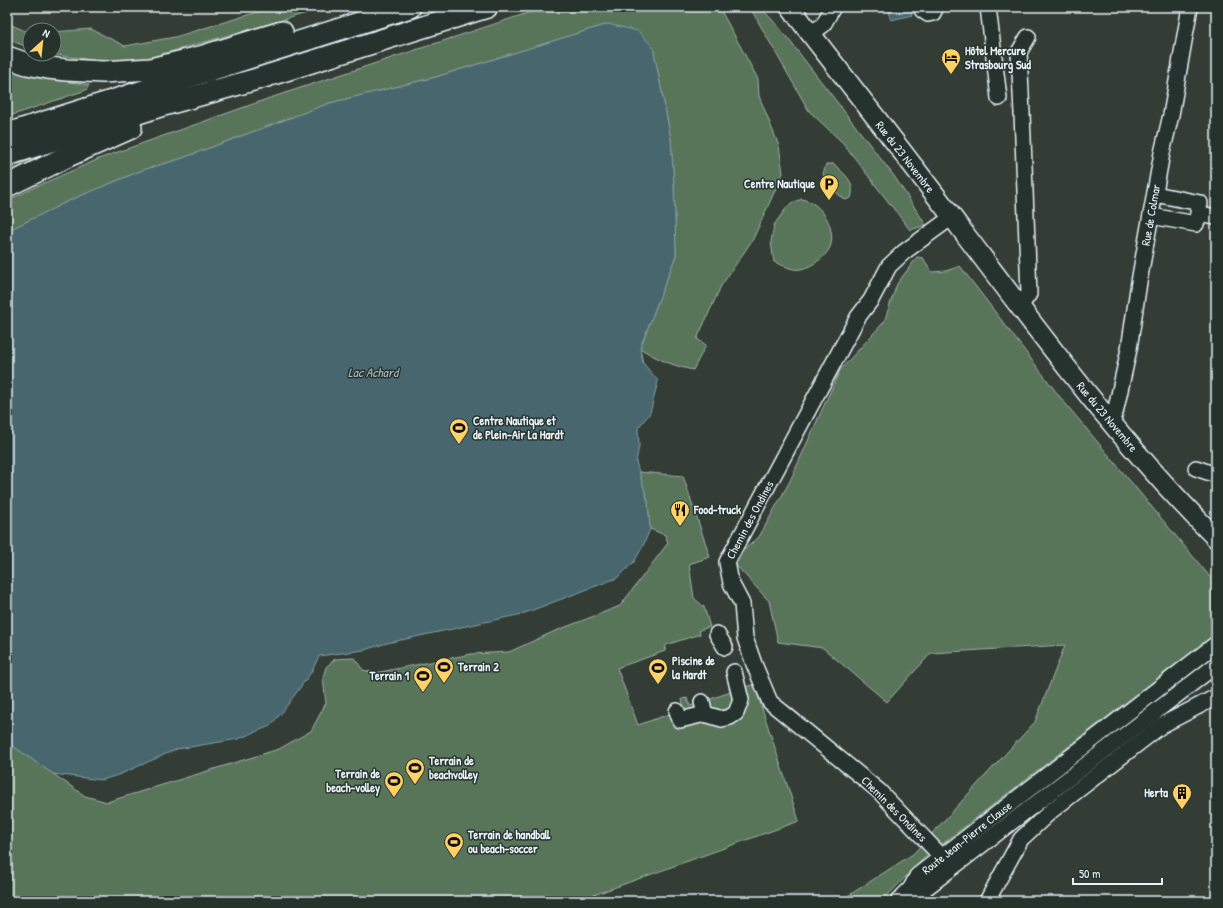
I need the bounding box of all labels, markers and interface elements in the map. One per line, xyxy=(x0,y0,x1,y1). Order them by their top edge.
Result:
north arrow xyxy=(22,22,62,62)
text: N xyxy=(41,26,52,41)
place label: Hôtel Mercure Strasbourg Sud xyxy=(965,42,1031,74)
hotel icon: Hôtel Mercure Strasbourg Sud xyxy=(940,47,962,75)
street label: Rue du 23 Novembre xyxy=(872,117,939,196)
parking icon: Centre Nautique xyxy=(818,173,840,201)
place label: Centre Nautique xyxy=(744,175,815,193)
street label: Rue de Colmar xyxy=(1137,182,1164,247)
water label: Lac Achard xyxy=(348,363,400,381)
street label: Rue du 23 Novembre xyxy=(1073,378,1142,456)
place label: Centre Nautique et de Plein-Air La Hardt xyxy=(473,412,564,443)
sports icon: Centre Nautique et de Plein-Air La Hardt xyxy=(448,417,470,445)
street label: Chemin des Ondines xyxy=(722,477,778,562)
restaurant icon: Food-truck xyxy=(669,499,691,527)
place label: Food-truck xyxy=(693,501,741,518)
place label: Piscine de la Hardt xyxy=(672,652,715,683)
sports icon: Terrain 2 xyxy=(433,656,455,684)
sports icon: Piscine de la Hardt xyxy=(647,657,669,685)
place label: Terrain 2 xyxy=(457,658,499,675)
sports icon: Terrain 1 xyxy=(412,665,434,693)
place label: Terrain 1 xyxy=(368,667,410,684)
place label: Terrain de beachvolley xyxy=(428,752,478,784)
sports icon: Terrain de beachvolley xyxy=(404,757,426,785)
place label: Terrain de beach-volley xyxy=(326,765,380,797)
sports icon: Terrain de beach-volley xyxy=(383,770,405,798)
street label: Chemin des Ondines xyxy=(858,772,931,846)
building icon: Herta xyxy=(1171,782,1193,810)
place label: Herta xyxy=(1144,784,1168,801)
street label: Route Jean-Pierre Clause xyxy=(918,797,1015,878)
place label: Terrain de handball ou beach-soccer xyxy=(467,826,551,857)
sports icon: Terrain de handball ou beach-soccer xyxy=(443,831,465,859)
scale bar xyxy=(1073,860,1162,886)
text: 50 m xyxy=(1079,865,1100,882)

